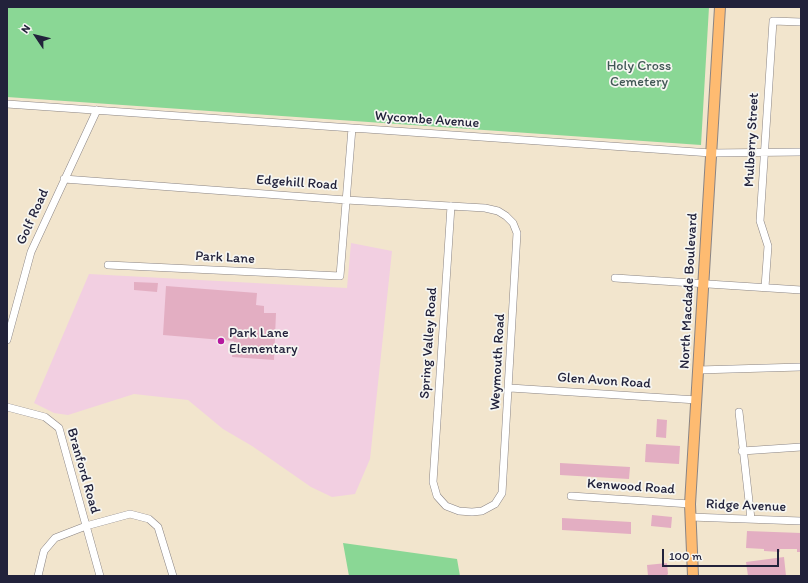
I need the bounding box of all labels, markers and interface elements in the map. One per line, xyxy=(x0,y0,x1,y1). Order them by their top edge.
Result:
north arrow xyxy=(16,16,56,56)
text: N xyxy=(18,22,33,36)
park label: Holy Cross Cemetery xyxy=(607,58,671,90)
street label: Mulberry Street xyxy=(741,92,763,188)
street label: Wycombe Avenue xyxy=(374,108,480,132)
street label: Edgehill Road xyxy=(256,172,338,194)
street label: Golf Road xyxy=(13,186,53,248)
street label: North Macdade Boulevard xyxy=(677,212,701,370)
street label: Park Lane xyxy=(195,248,255,268)
street label: Spring Valley Road xyxy=(417,287,441,399)
street label: Weymouth Road xyxy=(487,313,509,411)
place label: Park Lane Elementary xyxy=(229,325,298,358)
marker: Park Lane Elementary xyxy=(216,336,226,346)
street label: Glen Avon Road xyxy=(557,369,651,393)
street label: Branford Road xyxy=(63,426,103,516)
street label: Kenwood Road xyxy=(586,476,676,498)
street label: Ridge Avenue xyxy=(706,496,786,516)
scale bar xyxy=(664,541,781,567)
text: 100 m xyxy=(669,549,702,563)

